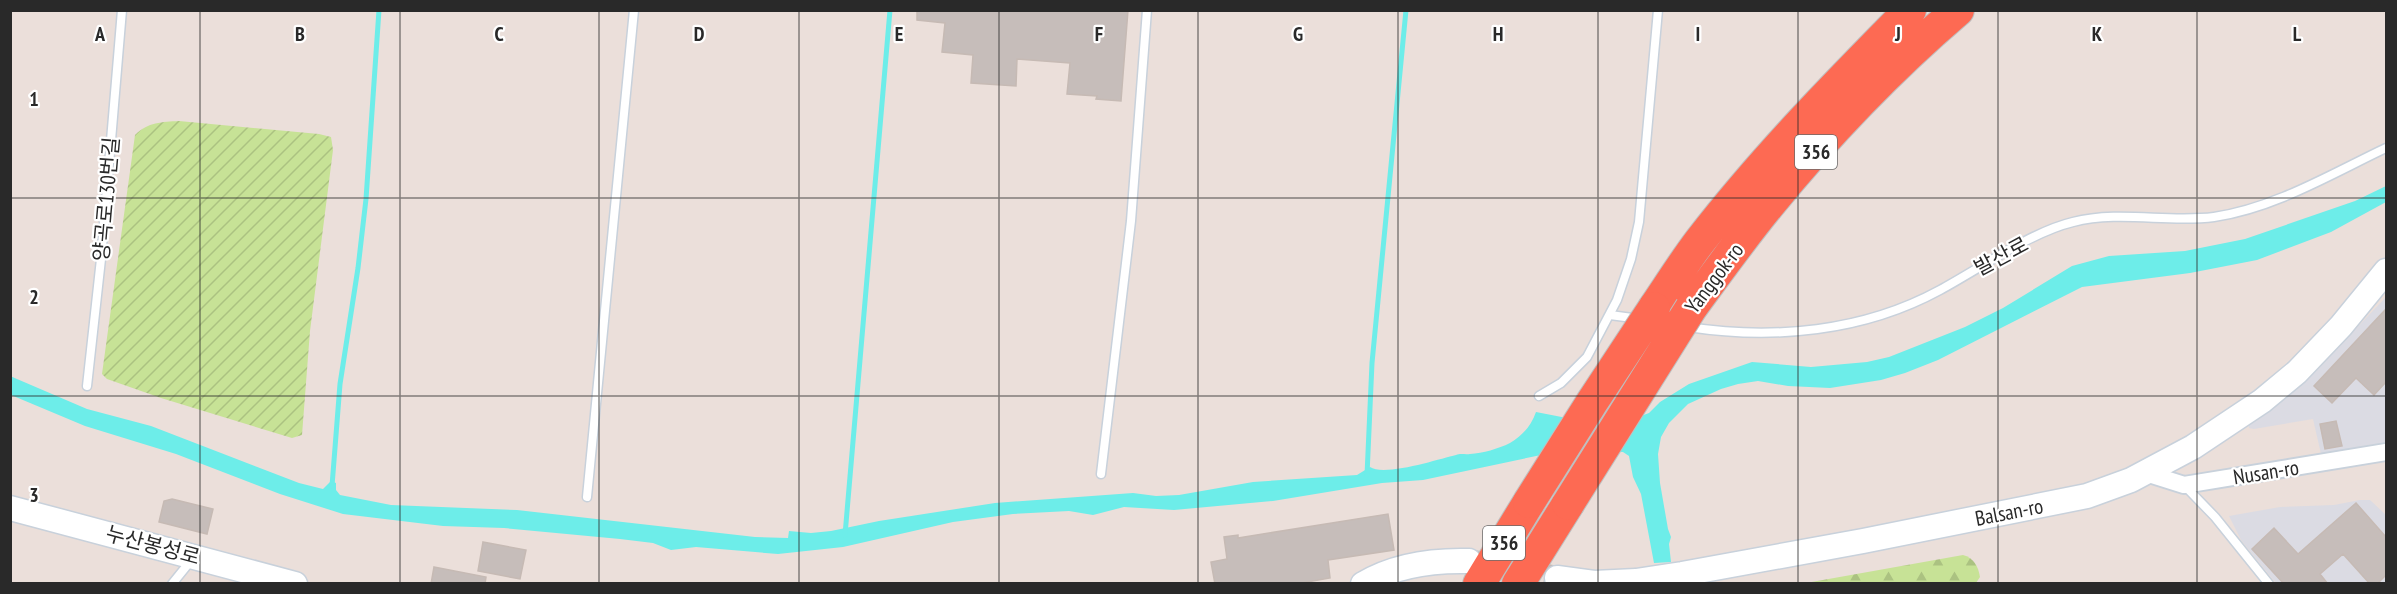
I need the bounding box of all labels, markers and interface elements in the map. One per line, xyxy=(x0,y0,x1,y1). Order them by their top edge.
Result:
text: A xyxy=(94,21,106,47)
text: B xyxy=(295,21,305,47)
text: C xyxy=(494,21,504,47)
text: D xyxy=(694,21,705,47)
text: E xyxy=(895,21,903,47)
text: F xyxy=(1095,21,1103,47)
text: G xyxy=(1293,21,1303,47)
text: H xyxy=(1493,21,1503,47)
text: I xyxy=(1696,21,1700,47)
text: J xyxy=(1894,21,1901,47)
text: K xyxy=(2092,21,2103,47)
text: L xyxy=(2293,21,2302,47)
text: 1 xyxy=(29,86,39,112)
road number: 356 xyxy=(1795,135,1837,169)
street label: 양곡로130번길 xyxy=(87,136,125,262)
street label: 발산로 xyxy=(1969,230,2033,282)
street label: Yanggok-ro xyxy=(1679,237,1749,319)
text: 2 xyxy=(29,284,39,310)
street label: Nusan-ro xyxy=(2231,453,2301,491)
text: 3 xyxy=(29,482,39,508)
street label: Balsan-ro xyxy=(1973,492,2045,532)
street label: 누산봉성로 xyxy=(103,519,203,571)
road number: 356 xyxy=(1483,526,1525,560)

